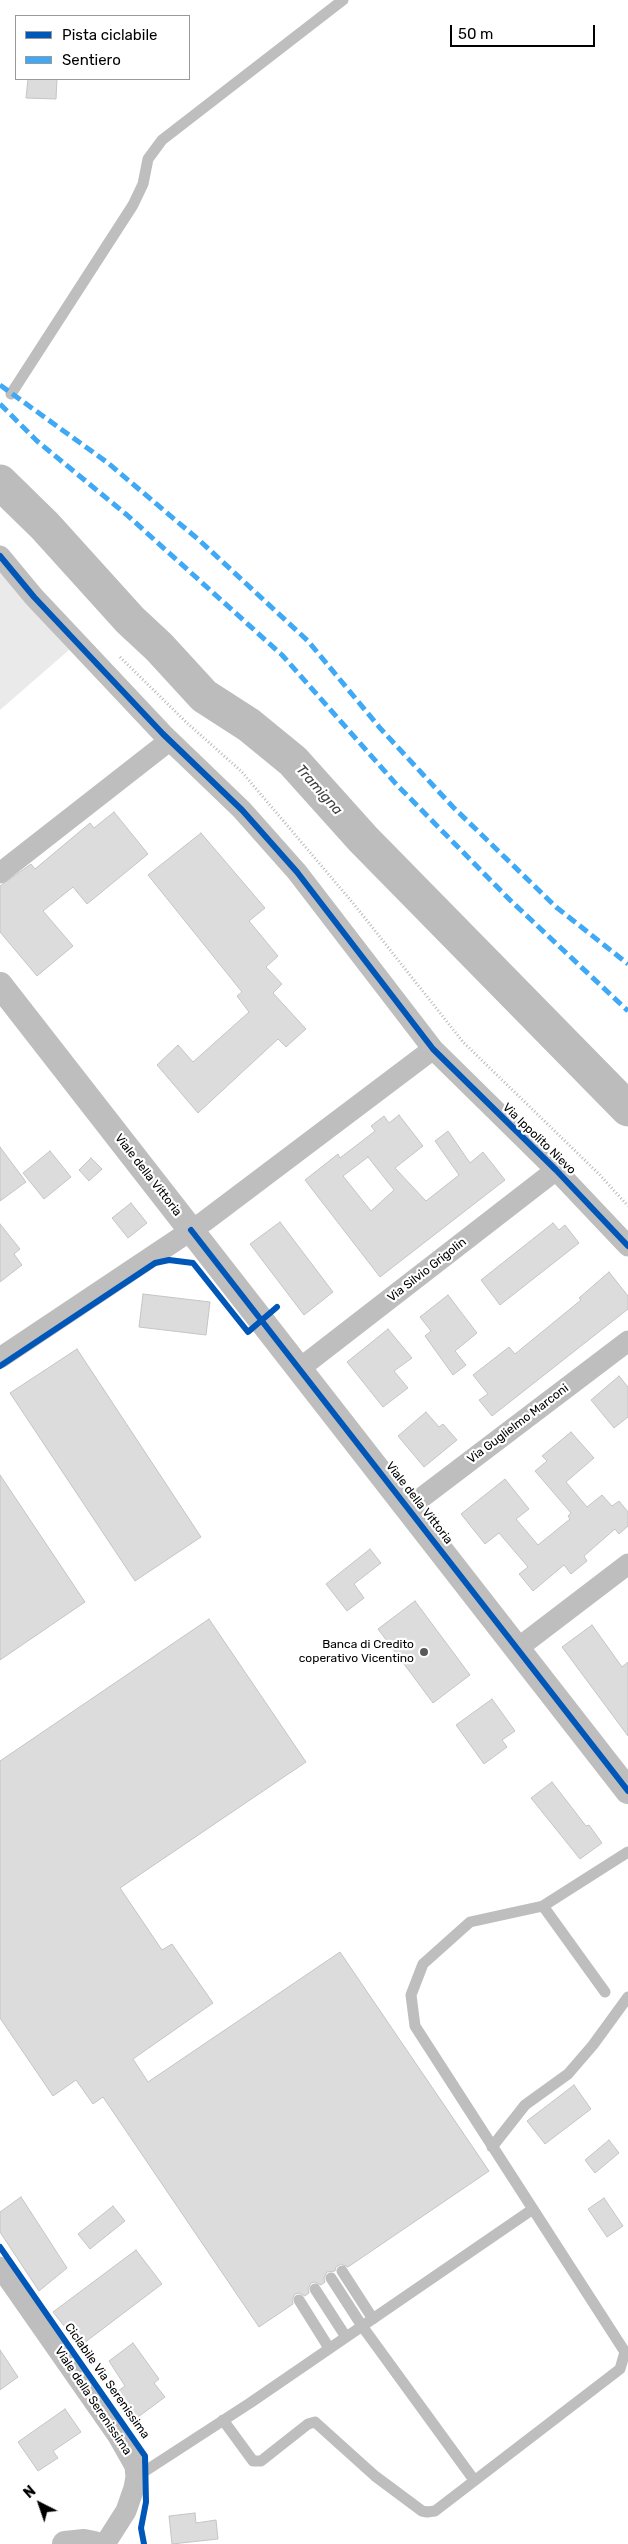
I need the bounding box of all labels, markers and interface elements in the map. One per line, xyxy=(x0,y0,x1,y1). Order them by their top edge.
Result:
legend xyxy=(15,15,190,80)
scale bar xyxy=(453,15,598,47)
text: 50 m xyxy=(458,25,493,43)
text: Pista ciclabile xyxy=(62,26,157,44)
text: Sentiero xyxy=(62,51,121,69)
water label: Tramigna xyxy=(292,761,346,819)
street label: Via Ippolito Nievo xyxy=(499,1100,579,1178)
street label: Viale della Vittoria xyxy=(111,1131,185,1219)
street label: Via Silvio Grigolin xyxy=(385,1235,469,1305)
street label: Via Guglielmo Marconi xyxy=(465,1381,571,1467)
street label: Viale della Vittoria xyxy=(382,1459,456,1547)
place label: Banca di Credito coperativo Vicentino xyxy=(299,1638,414,1666)
marker: Banca di Credito coperativo Vicentino xyxy=(418,1646,430,1658)
street label: Ciclabile Via Serenissima xyxy=(62,2320,152,2442)
street label: Viale della Serenissima xyxy=(51,2344,135,2458)
north arrow xyxy=(15,2479,65,2529)
text: N xyxy=(20,2483,39,2502)

